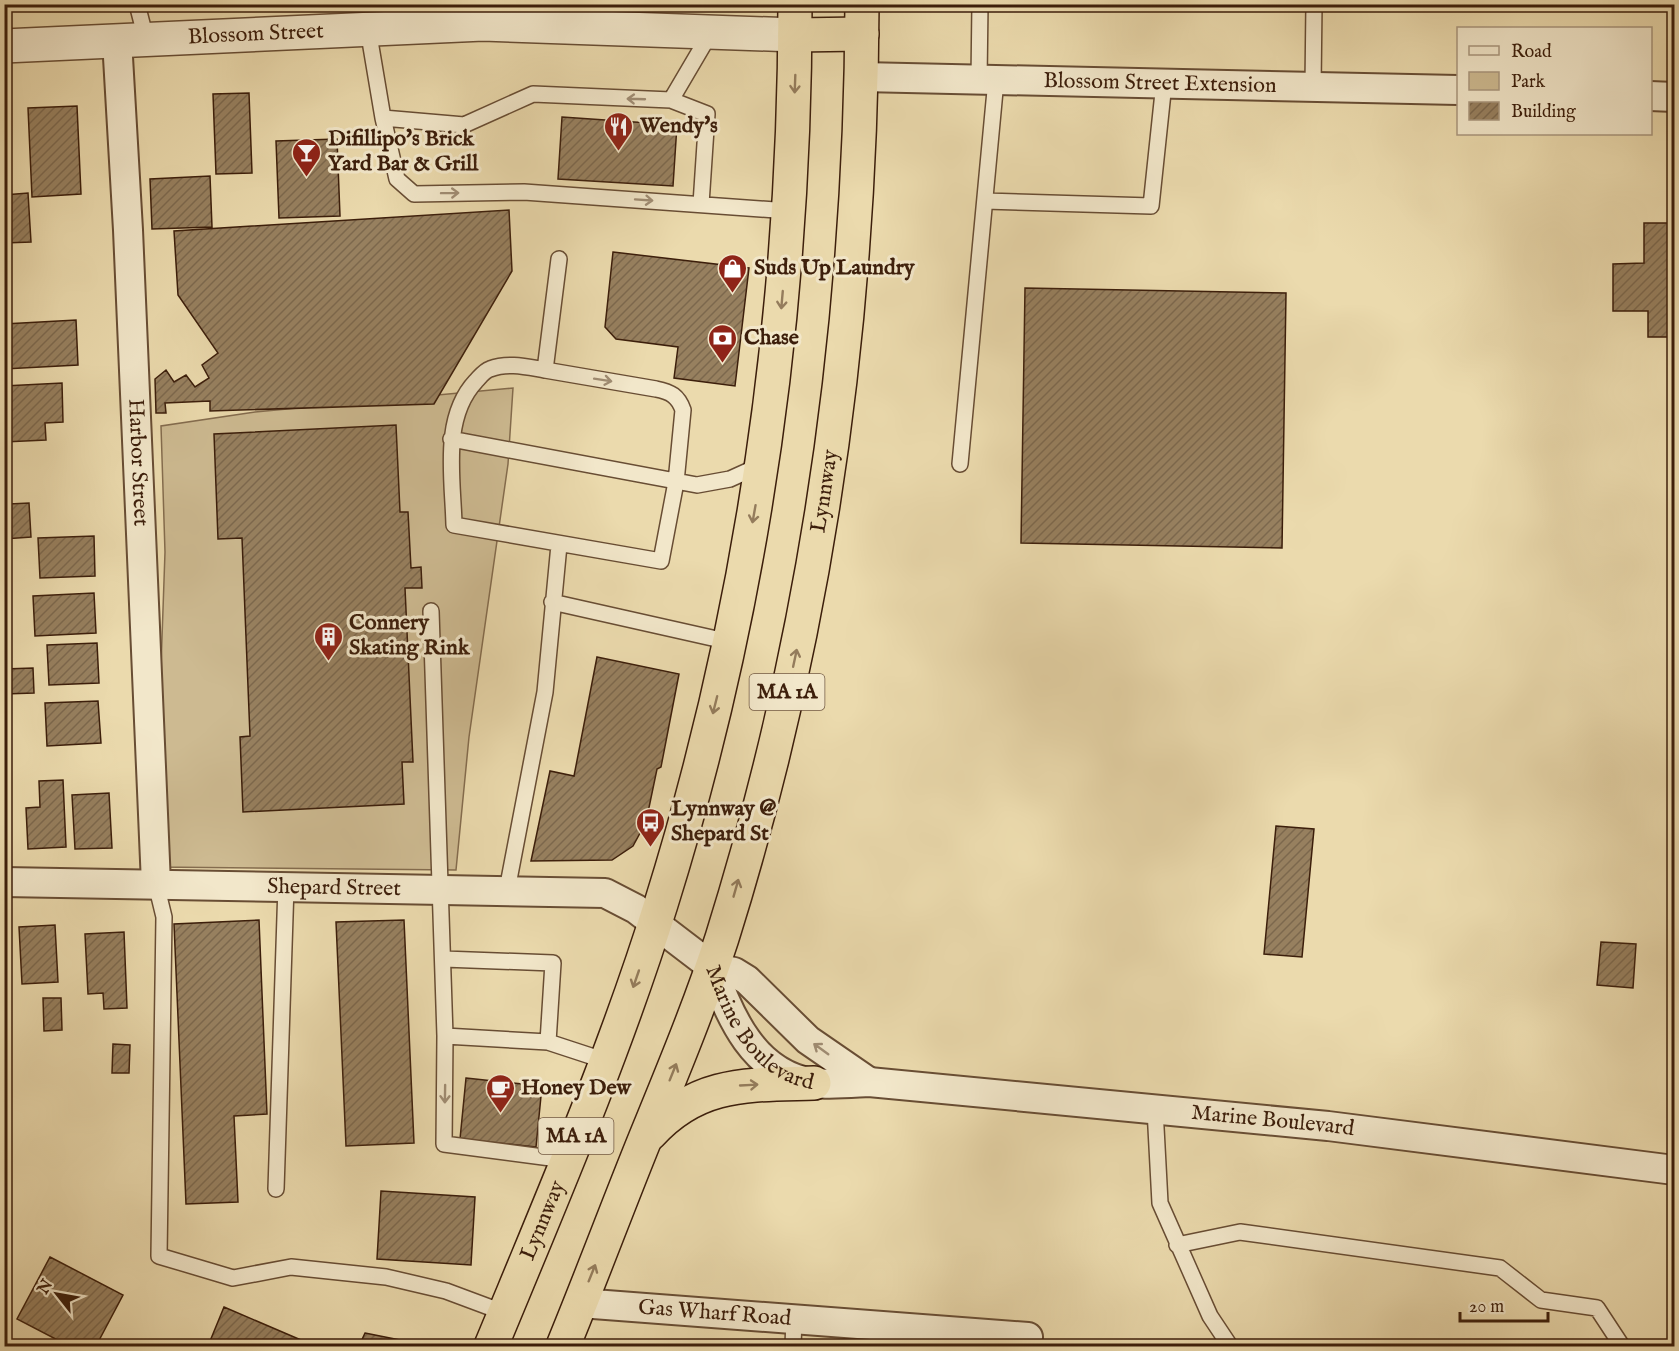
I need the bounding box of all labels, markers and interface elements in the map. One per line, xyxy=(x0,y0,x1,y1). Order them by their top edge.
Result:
street label: Blossom Street xyxy=(187,17,325,52)
legend xyxy=(1457,27,1652,135)
text: Road xyxy=(1511,41,1552,64)
street label: Blossom Street Extension xyxy=(1043,67,1277,100)
text: Park xyxy=(1511,71,1546,94)
one-way arrow xyxy=(789,73,800,93)
one-way arrow xyxy=(627,93,647,104)
text: Building xyxy=(1511,101,1576,124)
restaurant icon: Wendy's xyxy=(603,110,635,152)
place label: Wendy's xyxy=(639,112,718,140)
place label: Difillipo's Brick Yard Bar & Grill xyxy=(328,125,479,178)
bar icon: Difillipo's Brick Yard Bar & Grill xyxy=(291,136,323,178)
one-way arrow xyxy=(439,188,459,199)
one-way arrow xyxy=(634,195,654,206)
shop icon: Suds Up Laundry xyxy=(717,252,749,294)
place label: Suds Up Laundry xyxy=(754,254,916,282)
one-way arrow xyxy=(776,289,787,309)
bank icon: Chase xyxy=(707,322,739,364)
place label: Chase xyxy=(744,324,799,352)
one-way arrow xyxy=(592,375,612,386)
street label: Harbor Street xyxy=(121,398,155,527)
street label: Lynnway xyxy=(805,448,845,535)
one-way arrow xyxy=(748,503,759,523)
place label: Connery Skating Rink xyxy=(349,609,471,662)
building icon: Connery Skating Rink xyxy=(312,620,344,662)
one-way arrow xyxy=(789,649,801,668)
road number: MA 1A xyxy=(750,674,824,710)
one-way arrow xyxy=(709,695,721,714)
place label: Lynnway @ Shepard St xyxy=(671,795,777,848)
bus stop icon: Lynnway @ Shepard St xyxy=(634,806,666,848)
street label: Shepard Street xyxy=(267,873,402,903)
one-way arrow xyxy=(731,879,743,898)
street label: Marine Boulevard xyxy=(698,961,817,1097)
one-way arrow xyxy=(630,969,641,988)
one-way arrow xyxy=(813,1043,829,1055)
one-way arrow xyxy=(668,1064,679,1082)
cafe icon: Honey Dew xyxy=(484,1072,516,1114)
place label: Honey Dew xyxy=(521,1074,633,1102)
one-way arrow xyxy=(739,1079,759,1090)
one-way arrow xyxy=(439,1084,450,1104)
street label: Marine Boulevard xyxy=(1190,1099,1356,1143)
road number: MA 1A xyxy=(538,1118,614,1154)
street label: Lynnway xyxy=(514,1176,572,1265)
north arrow xyxy=(27,1264,87,1324)
one-way arrow xyxy=(588,1264,599,1282)
text: N xyxy=(33,1276,58,1299)
scale bar xyxy=(1460,1285,1548,1323)
street label: Gas Wharf Road xyxy=(637,1293,792,1333)
text: 20 m xyxy=(1469,1296,1504,1319)

